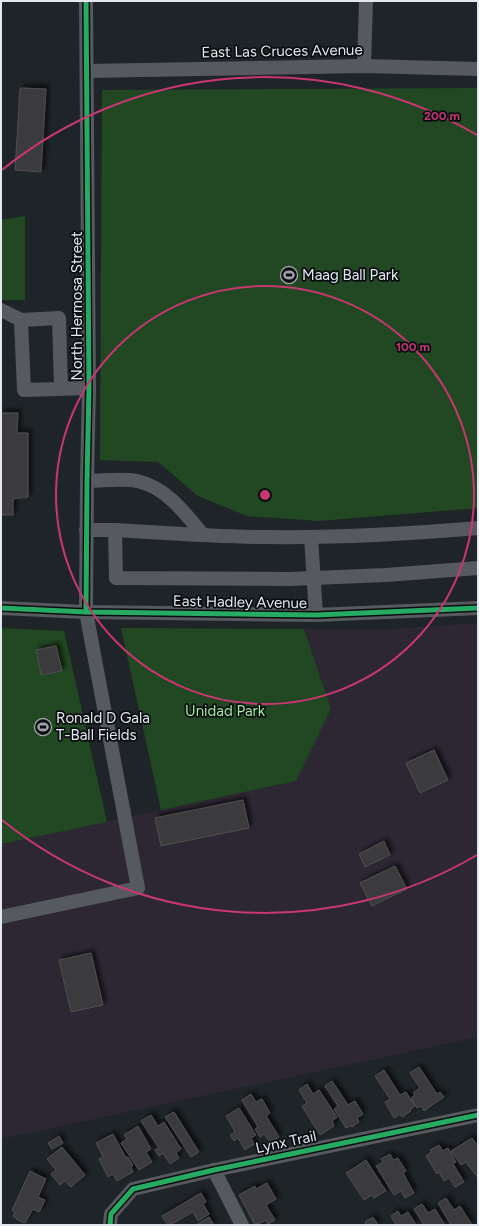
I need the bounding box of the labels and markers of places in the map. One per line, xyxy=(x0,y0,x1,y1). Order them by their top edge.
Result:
sports icon: Maag Ball Park xyxy=(279,265,299,285)
place label: Maag Ball Park xyxy=(302,266,399,284)
centre of rings xyxy=(258,488,272,502)
place label: Ronald D Gala T-Ball Fields xyxy=(56,709,150,744)
sports icon: Ronald D Gala T-Ball Fields xyxy=(33,717,53,737)

